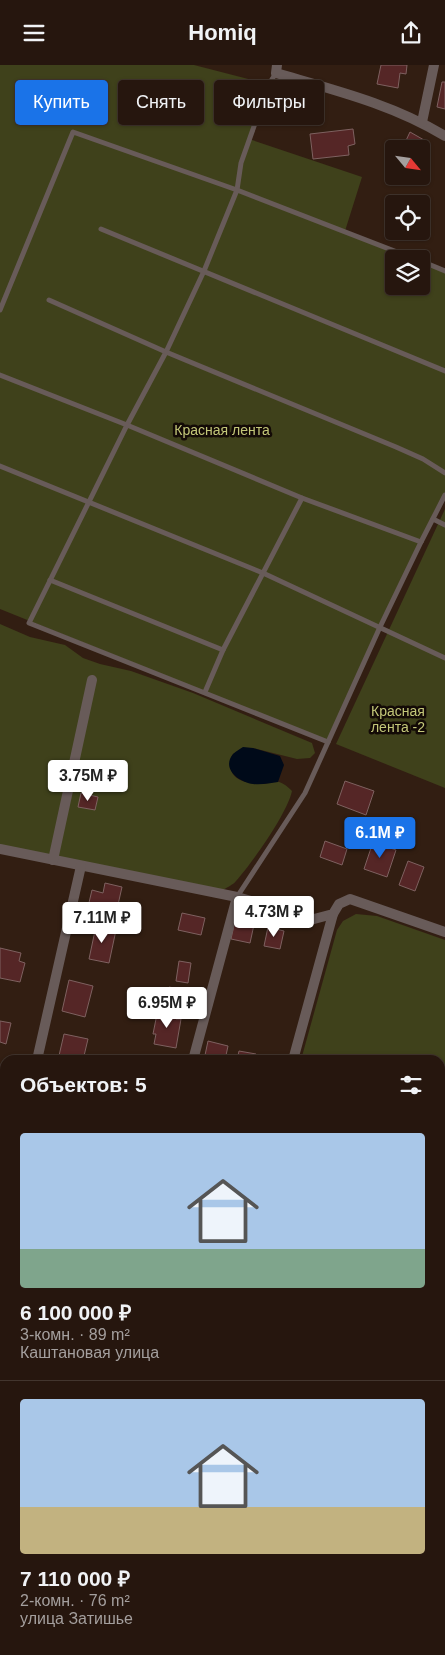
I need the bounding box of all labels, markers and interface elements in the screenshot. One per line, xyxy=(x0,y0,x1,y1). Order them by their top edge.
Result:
icon: menu xyxy=(20,19,48,47)
icon: share xyxy=(397,19,425,47)
text: Homiq xyxy=(188,20,257,45)
chip: Купить xyxy=(15,80,108,125)
chip: Снять xyxy=(118,80,204,125)
chip: Фильтры xyxy=(214,80,324,125)
north arrow xyxy=(385,140,430,185)
map controls xyxy=(385,140,430,295)
button: locate xyxy=(385,195,430,240)
button: layers xyxy=(385,250,430,295)
park label: Красная лента xyxy=(174,422,270,438)
park label: Красная лента -2 xyxy=(371,703,425,735)
pin: 3.75M ₽ xyxy=(42,759,134,802)
text: 3.75M ₽ xyxy=(59,767,117,784)
pin: 6.1M ₽ xyxy=(339,817,421,859)
text: 6.1M ₽ xyxy=(355,824,405,841)
pin: 4.73M ₽ xyxy=(228,895,320,938)
pin: 7.11M ₽ xyxy=(56,901,148,944)
text: 4.73M ₽ xyxy=(245,903,303,920)
text: 7.11M ₽ xyxy=(73,909,131,926)
pin: 6.95M ₽ xyxy=(121,987,213,1029)
text: 6.95M ₽ xyxy=(138,994,196,1011)
icon: filters xyxy=(397,1071,425,1099)
text: Объектов: 5 xyxy=(20,1073,147,1096)
icon: home xyxy=(178,1166,268,1256)
text: 6 100 000 ₽ xyxy=(20,1301,131,1324)
text: 3-комн. · 89 m² xyxy=(20,1326,130,1343)
text: Каштановая улица xyxy=(20,1344,159,1361)
icon: home xyxy=(178,1431,268,1521)
text: 7 110 000 ₽ xyxy=(20,1567,130,1590)
text: 2-комн. · 76 m² xyxy=(20,1592,130,1609)
text: улица Затишье xyxy=(20,1610,133,1627)

